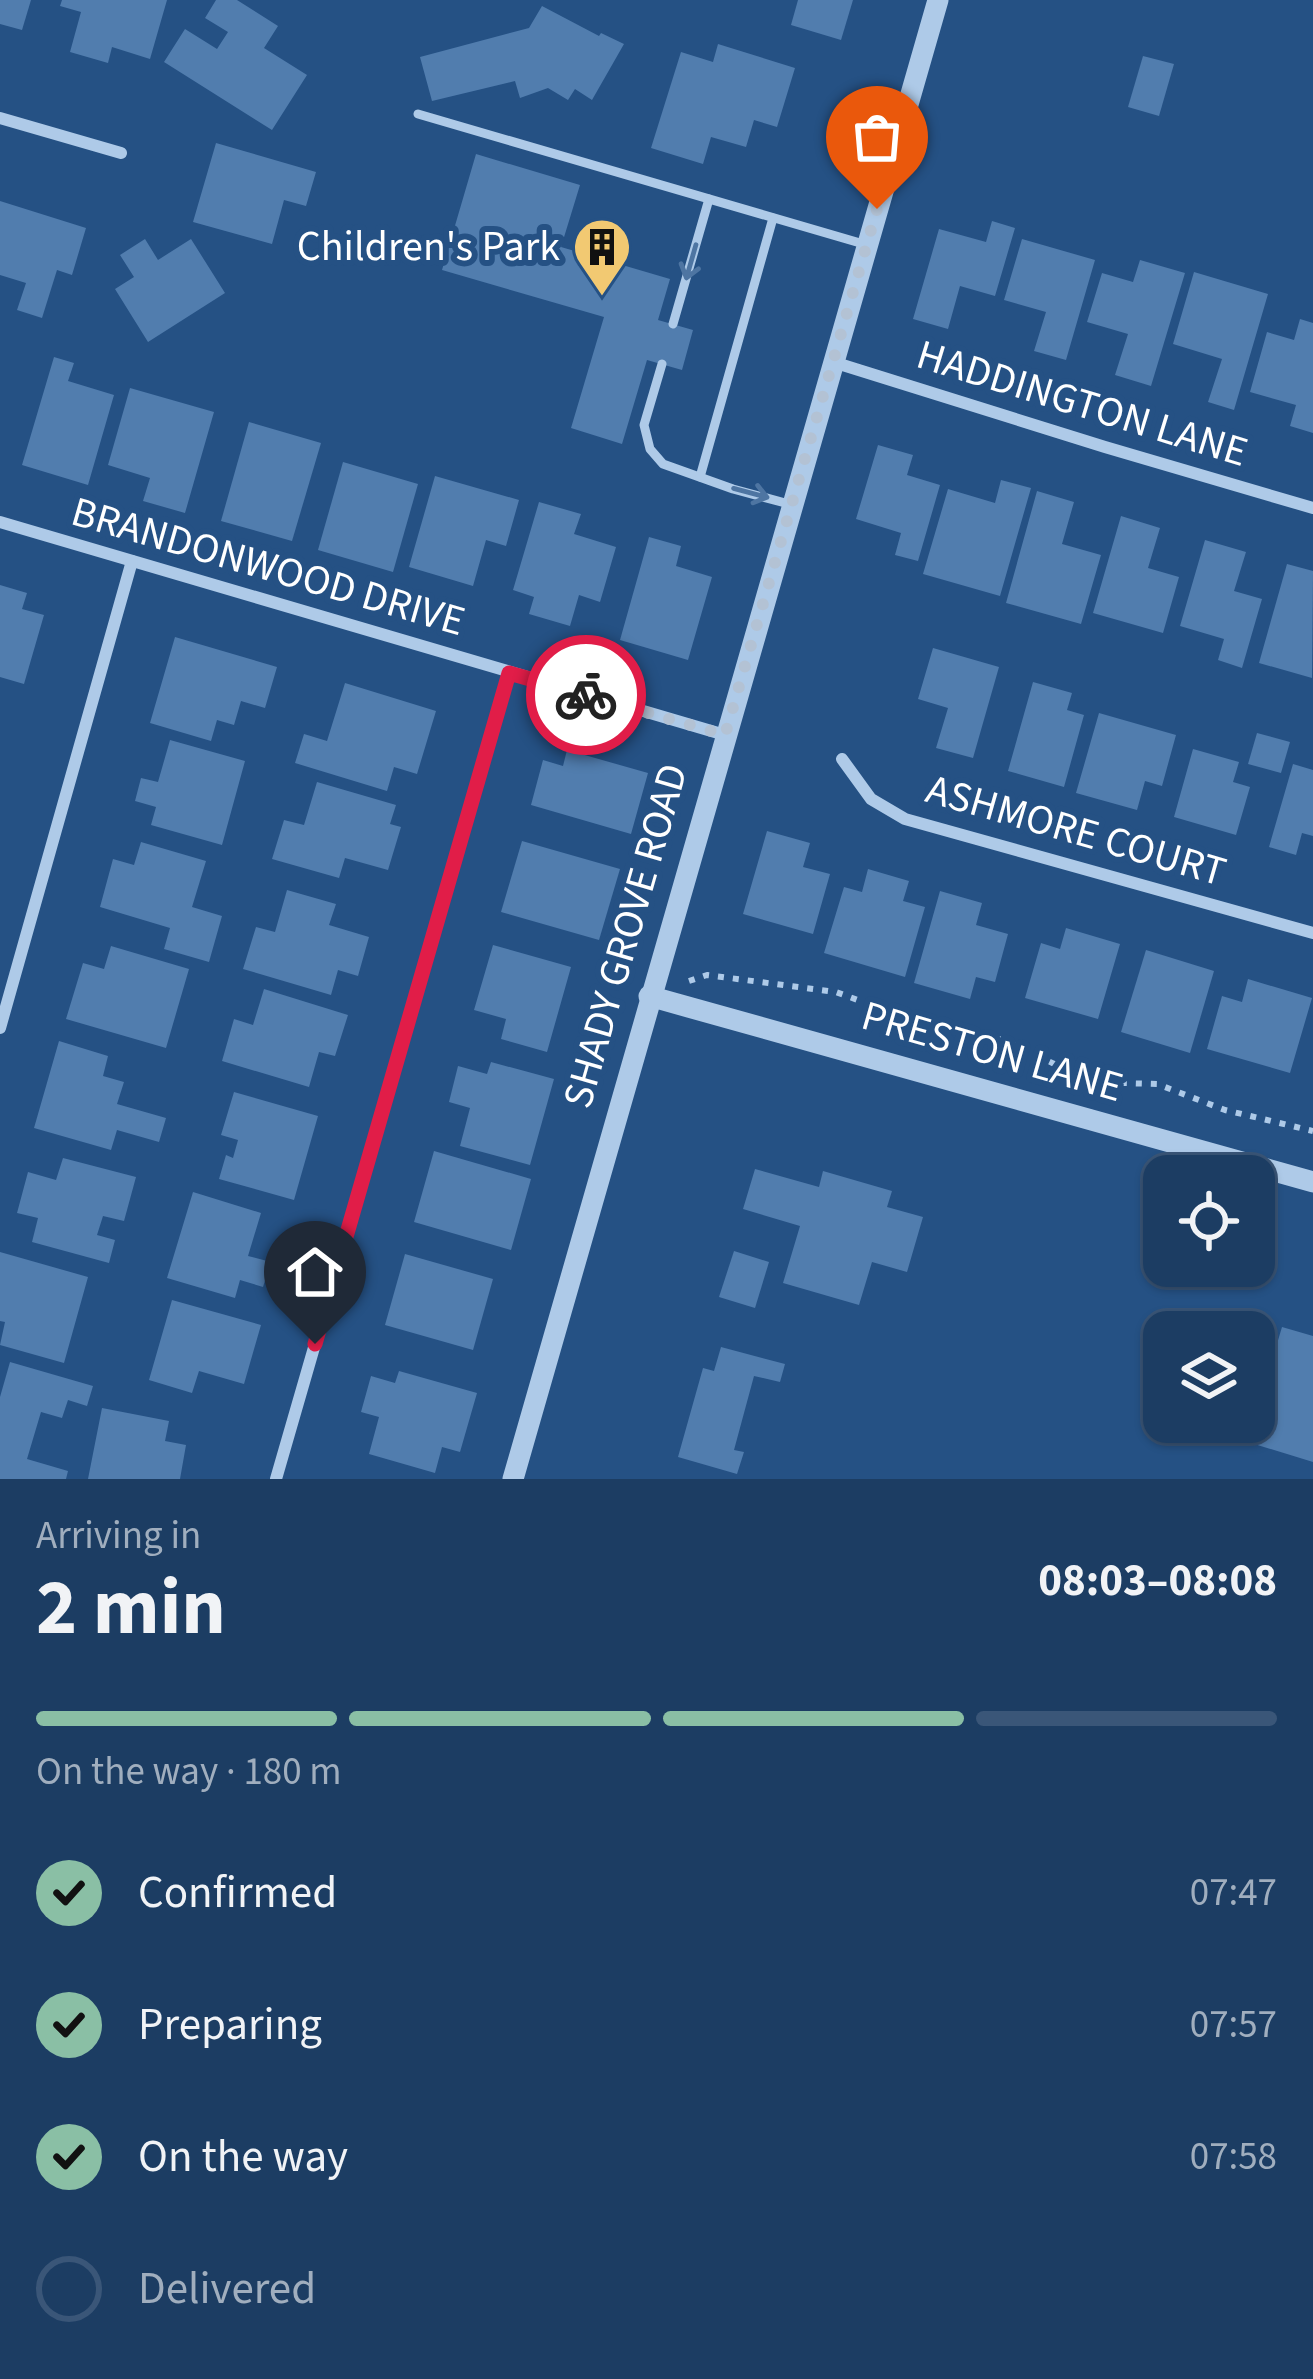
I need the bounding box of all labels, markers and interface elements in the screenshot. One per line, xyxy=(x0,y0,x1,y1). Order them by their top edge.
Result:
pin xyxy=(826,86,928,209)
icon: bag xyxy=(844,104,910,170)
building icon: Children's Park xyxy=(571,216,633,298)
place label: Children's Park xyxy=(297,217,560,277)
one-way arrow xyxy=(679,242,701,280)
street label: HADDINGTON LANE xyxy=(909,325,1255,483)
street label: BRANDONWOOD DRIVE xyxy=(64,482,472,652)
one-way arrow xyxy=(731,484,769,506)
courier xyxy=(526,635,646,755)
icon: bike xyxy=(553,662,619,728)
street label: SHADY GROVE ROAD xyxy=(548,757,704,1115)
street label: ASHMORE COURT xyxy=(919,760,1233,902)
street label: PRESTON LANE xyxy=(854,986,1130,1118)
map controls xyxy=(1143,1155,1275,1443)
button: locate xyxy=(1143,1155,1275,1287)
pin xyxy=(264,1221,366,1344)
icon: home xyxy=(282,1239,348,1305)
button: layers xyxy=(1143,1311,1275,1443)
text: Arriving in xyxy=(36,1508,201,1564)
text: 08:03–08:08 xyxy=(1038,1549,1277,1613)
text: 2 min xyxy=(36,1553,226,1664)
text: On the way · 180 m xyxy=(36,1744,342,1800)
icon: check xyxy=(36,1860,102,1926)
text: Confirmed xyxy=(138,1861,337,1925)
text: 07:47 xyxy=(1190,1865,1277,1921)
icon: check xyxy=(36,1992,102,2058)
text: Preparing xyxy=(138,1993,322,2057)
text: 07:57 xyxy=(1190,1997,1277,2053)
icon: check xyxy=(36,2124,102,2190)
text: On the way xyxy=(138,2125,348,2189)
text: 07:58 xyxy=(1190,2129,1277,2185)
text: Delivered xyxy=(138,2257,316,2321)

